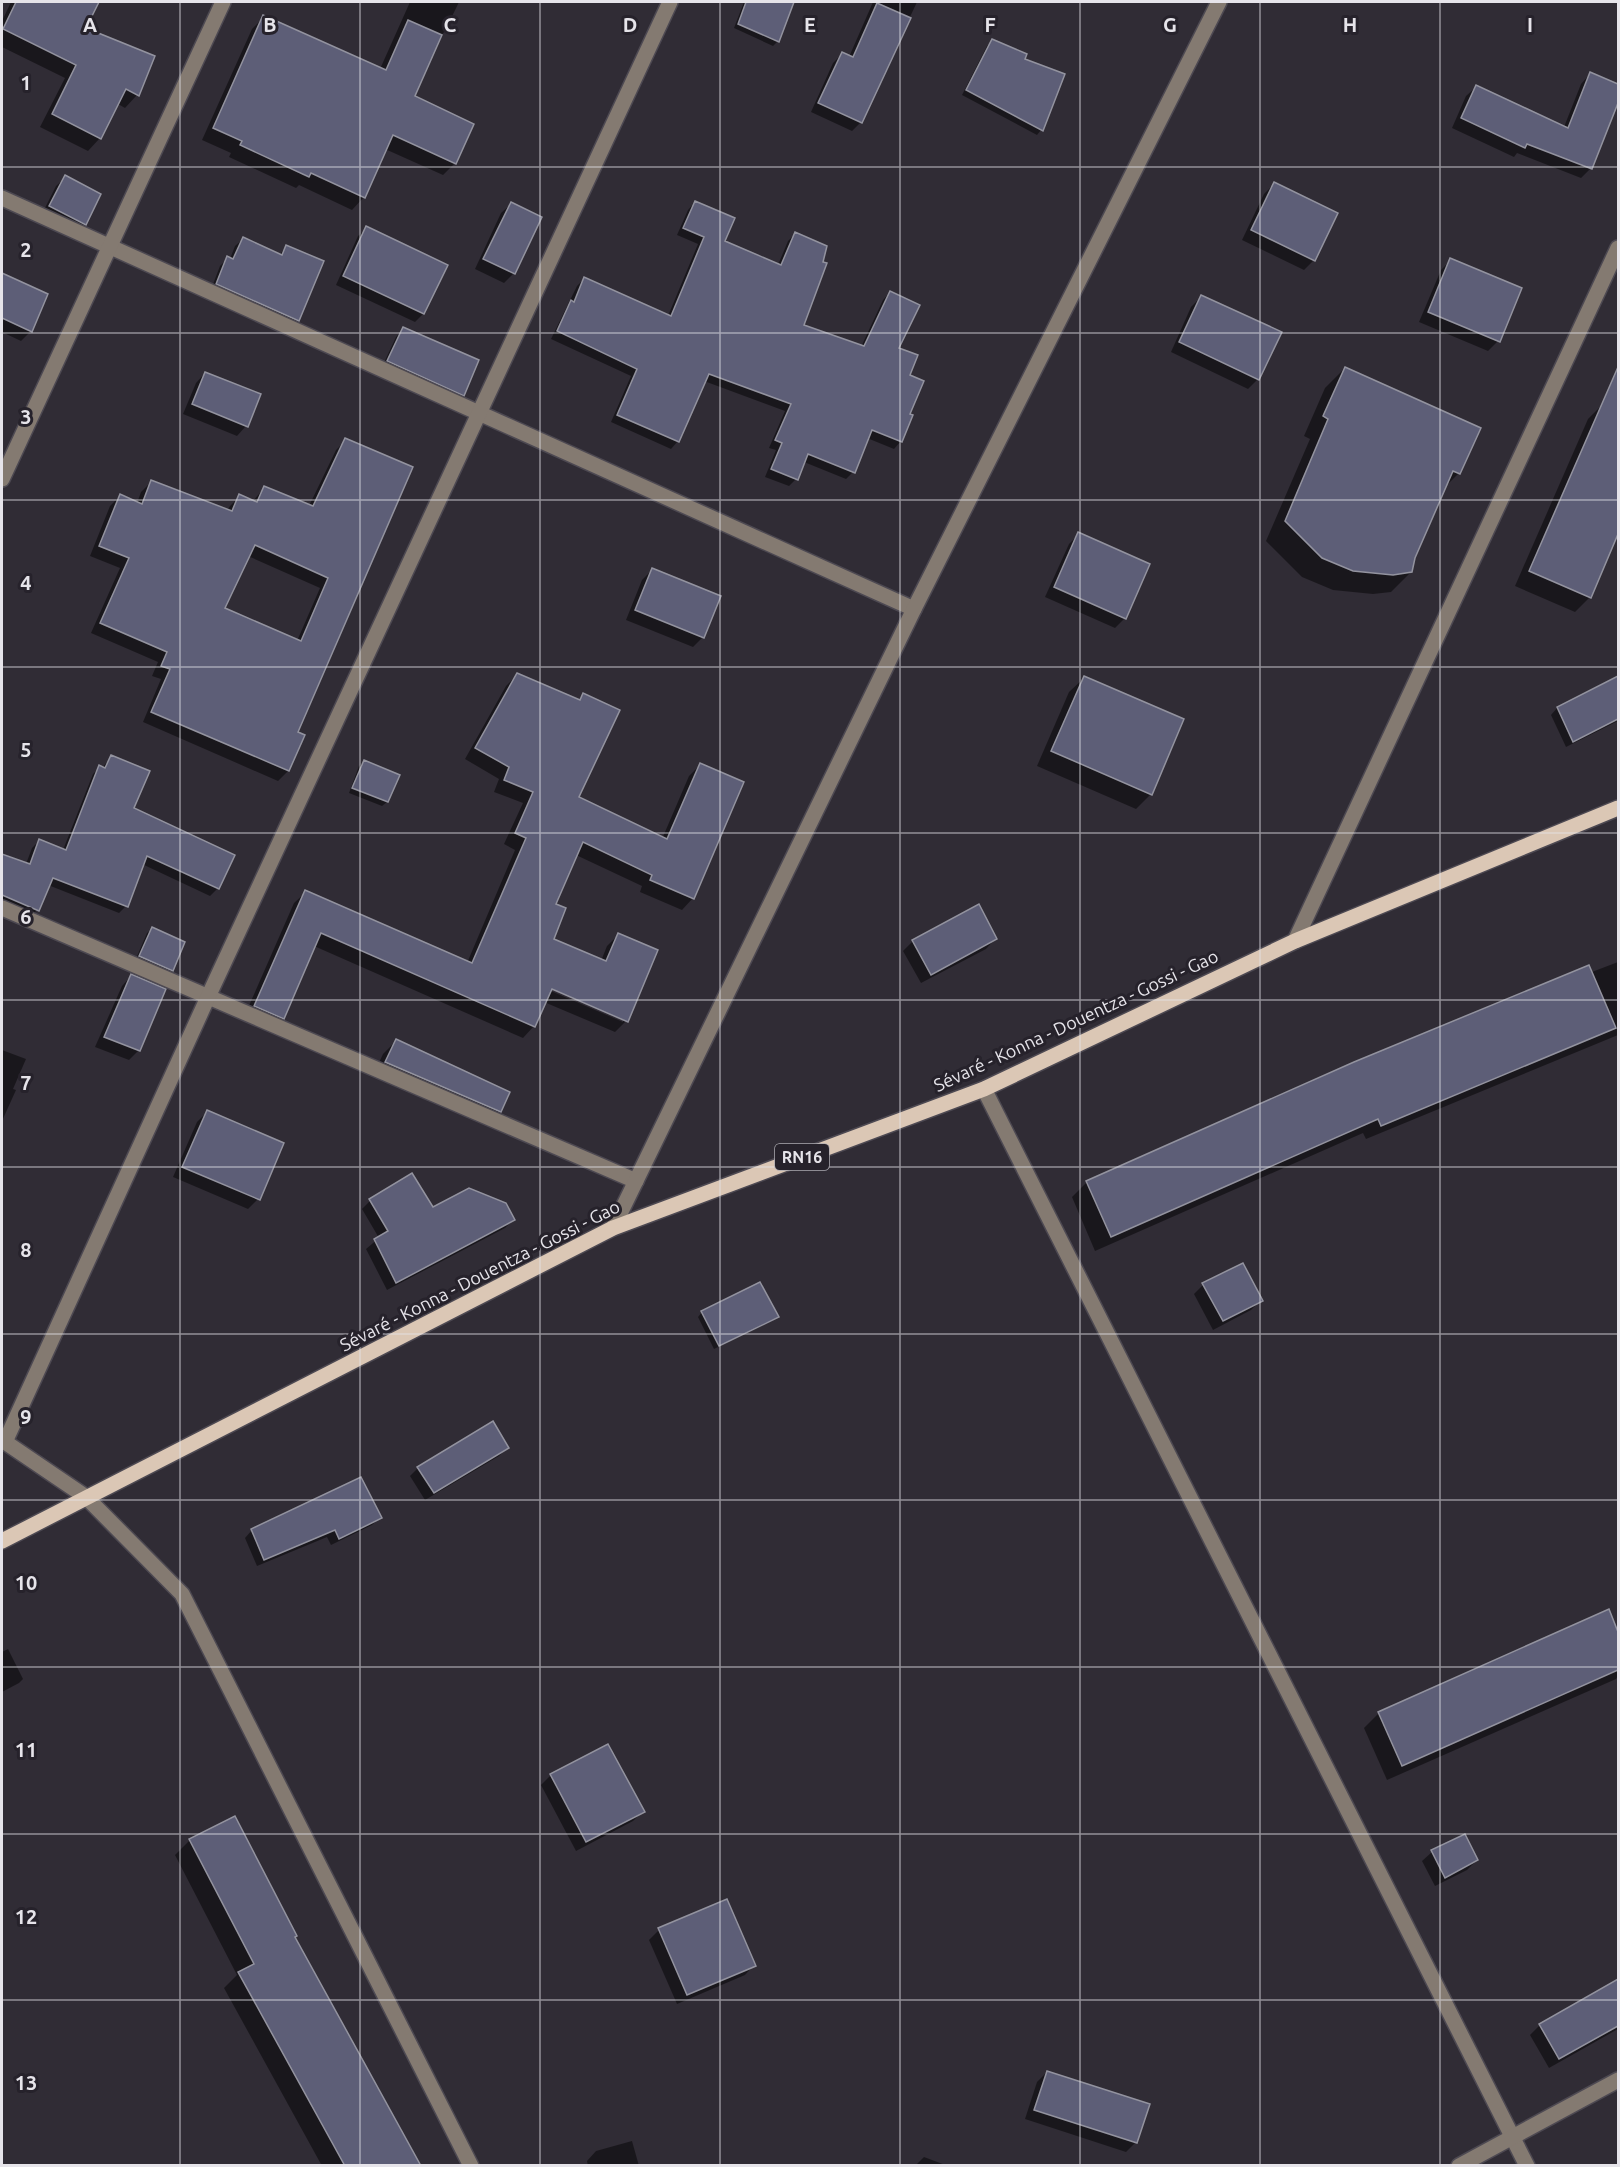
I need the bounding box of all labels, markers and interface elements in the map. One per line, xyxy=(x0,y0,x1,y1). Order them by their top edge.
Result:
text: A xyxy=(83,13,97,36)
text: B xyxy=(263,13,277,36)
text: C xyxy=(444,13,457,36)
text: D xyxy=(623,13,637,36)
text: E xyxy=(804,13,816,36)
text: F xyxy=(984,13,996,36)
text: G xyxy=(1163,13,1177,36)
text: H xyxy=(1343,13,1357,36)
text: I xyxy=(1527,13,1533,36)
text: 1 xyxy=(20,71,32,94)
text: 2 xyxy=(20,238,32,261)
text: 3 xyxy=(20,405,32,428)
text: 4 xyxy=(20,571,32,594)
text: 5 xyxy=(20,738,32,761)
text: 6 xyxy=(20,905,32,928)
street label: Sévaré - Konna - Douentza - Gossi - Gao xyxy=(930,945,1221,1095)
text: 7 xyxy=(20,1071,32,1094)
road number: RN16 xyxy=(775,1144,829,1170)
street label: Sévaré - Konna - Douentza - Gossi - Gao xyxy=(336,1196,623,1355)
text: 8 xyxy=(20,1238,32,1261)
text: 9 xyxy=(20,1405,32,1428)
text: 10 xyxy=(15,1571,37,1594)
text: 11 xyxy=(15,1738,37,1761)
text: 12 xyxy=(15,1905,37,1928)
text: 13 xyxy=(15,2071,37,2094)

